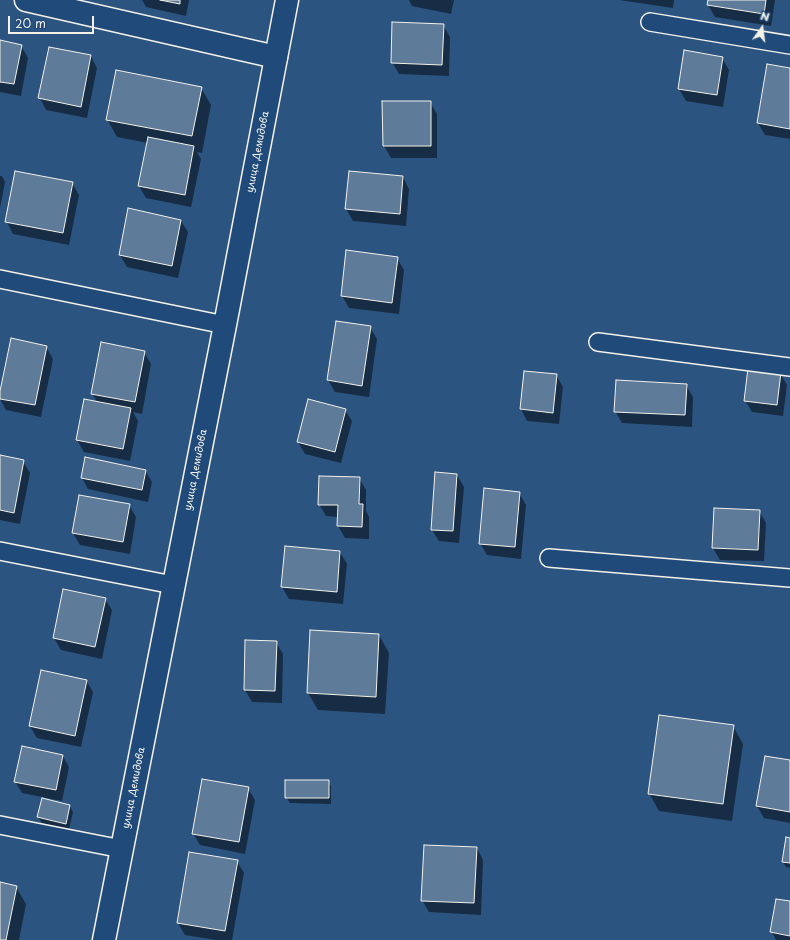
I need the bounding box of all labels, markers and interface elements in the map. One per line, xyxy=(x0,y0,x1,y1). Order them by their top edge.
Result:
text: N xyxy=(759,7,771,25)
scale bar xyxy=(10,8,96,34)
north arrow xyxy=(742,8,782,48)
text: 20 m xyxy=(15,14,46,32)
street label: улица Демидова xyxy=(244,110,272,194)
street label: улица Демидова xyxy=(182,428,210,512)
street label: улица Демидова xyxy=(120,746,148,830)

